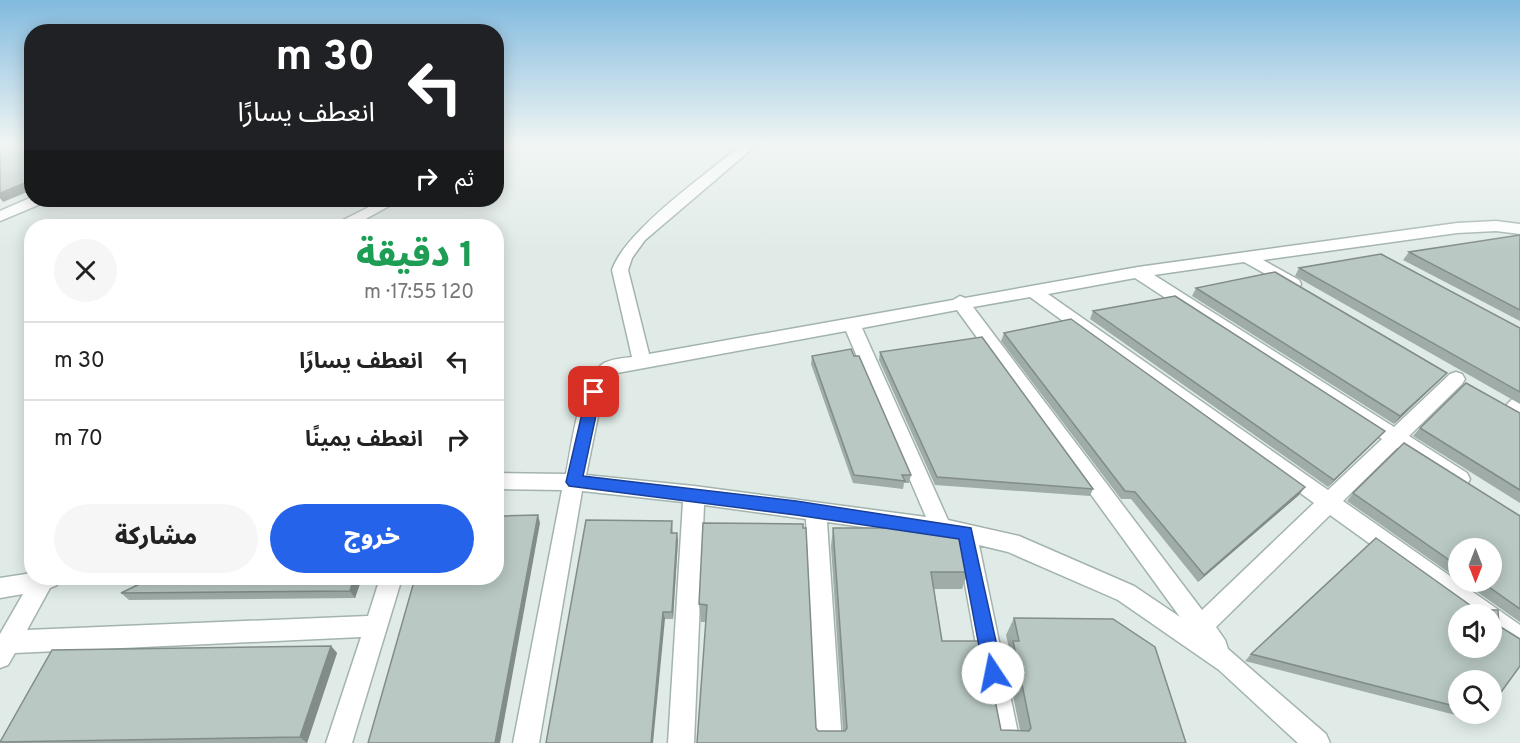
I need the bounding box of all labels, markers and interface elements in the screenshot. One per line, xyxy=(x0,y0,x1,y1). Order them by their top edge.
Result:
text: 30 m xyxy=(276,32,375,85)
icon: left xyxy=(396,48,474,126)
text: انعطف يسارًا xyxy=(238,97,375,131)
icon: right xyxy=(410,162,443,195)
text: ثم xyxy=(455,167,474,194)
text: 1 دقيقة xyxy=(356,234,474,280)
button: close xyxy=(54,239,117,302)
text: 120 m · 17:55 xyxy=(364,280,474,306)
icon: left xyxy=(441,345,474,378)
text: 30 m xyxy=(54,348,105,375)
text: انعطف يسارًا xyxy=(299,349,423,376)
pin xyxy=(568,366,619,417)
icon: arrive xyxy=(577,375,610,408)
icon: right xyxy=(441,423,474,456)
text: 70 m xyxy=(54,426,103,453)
text: انعطف يمينًا xyxy=(305,427,423,454)
button: مشاركة xyxy=(54,504,258,573)
button: خروج xyxy=(270,504,474,573)
north arrow xyxy=(1448,538,1502,592)
map controls xyxy=(1448,538,1502,724)
button: sound xyxy=(1448,604,1502,658)
position arrow xyxy=(961,641,1025,705)
button: search xyxy=(1448,670,1502,724)

